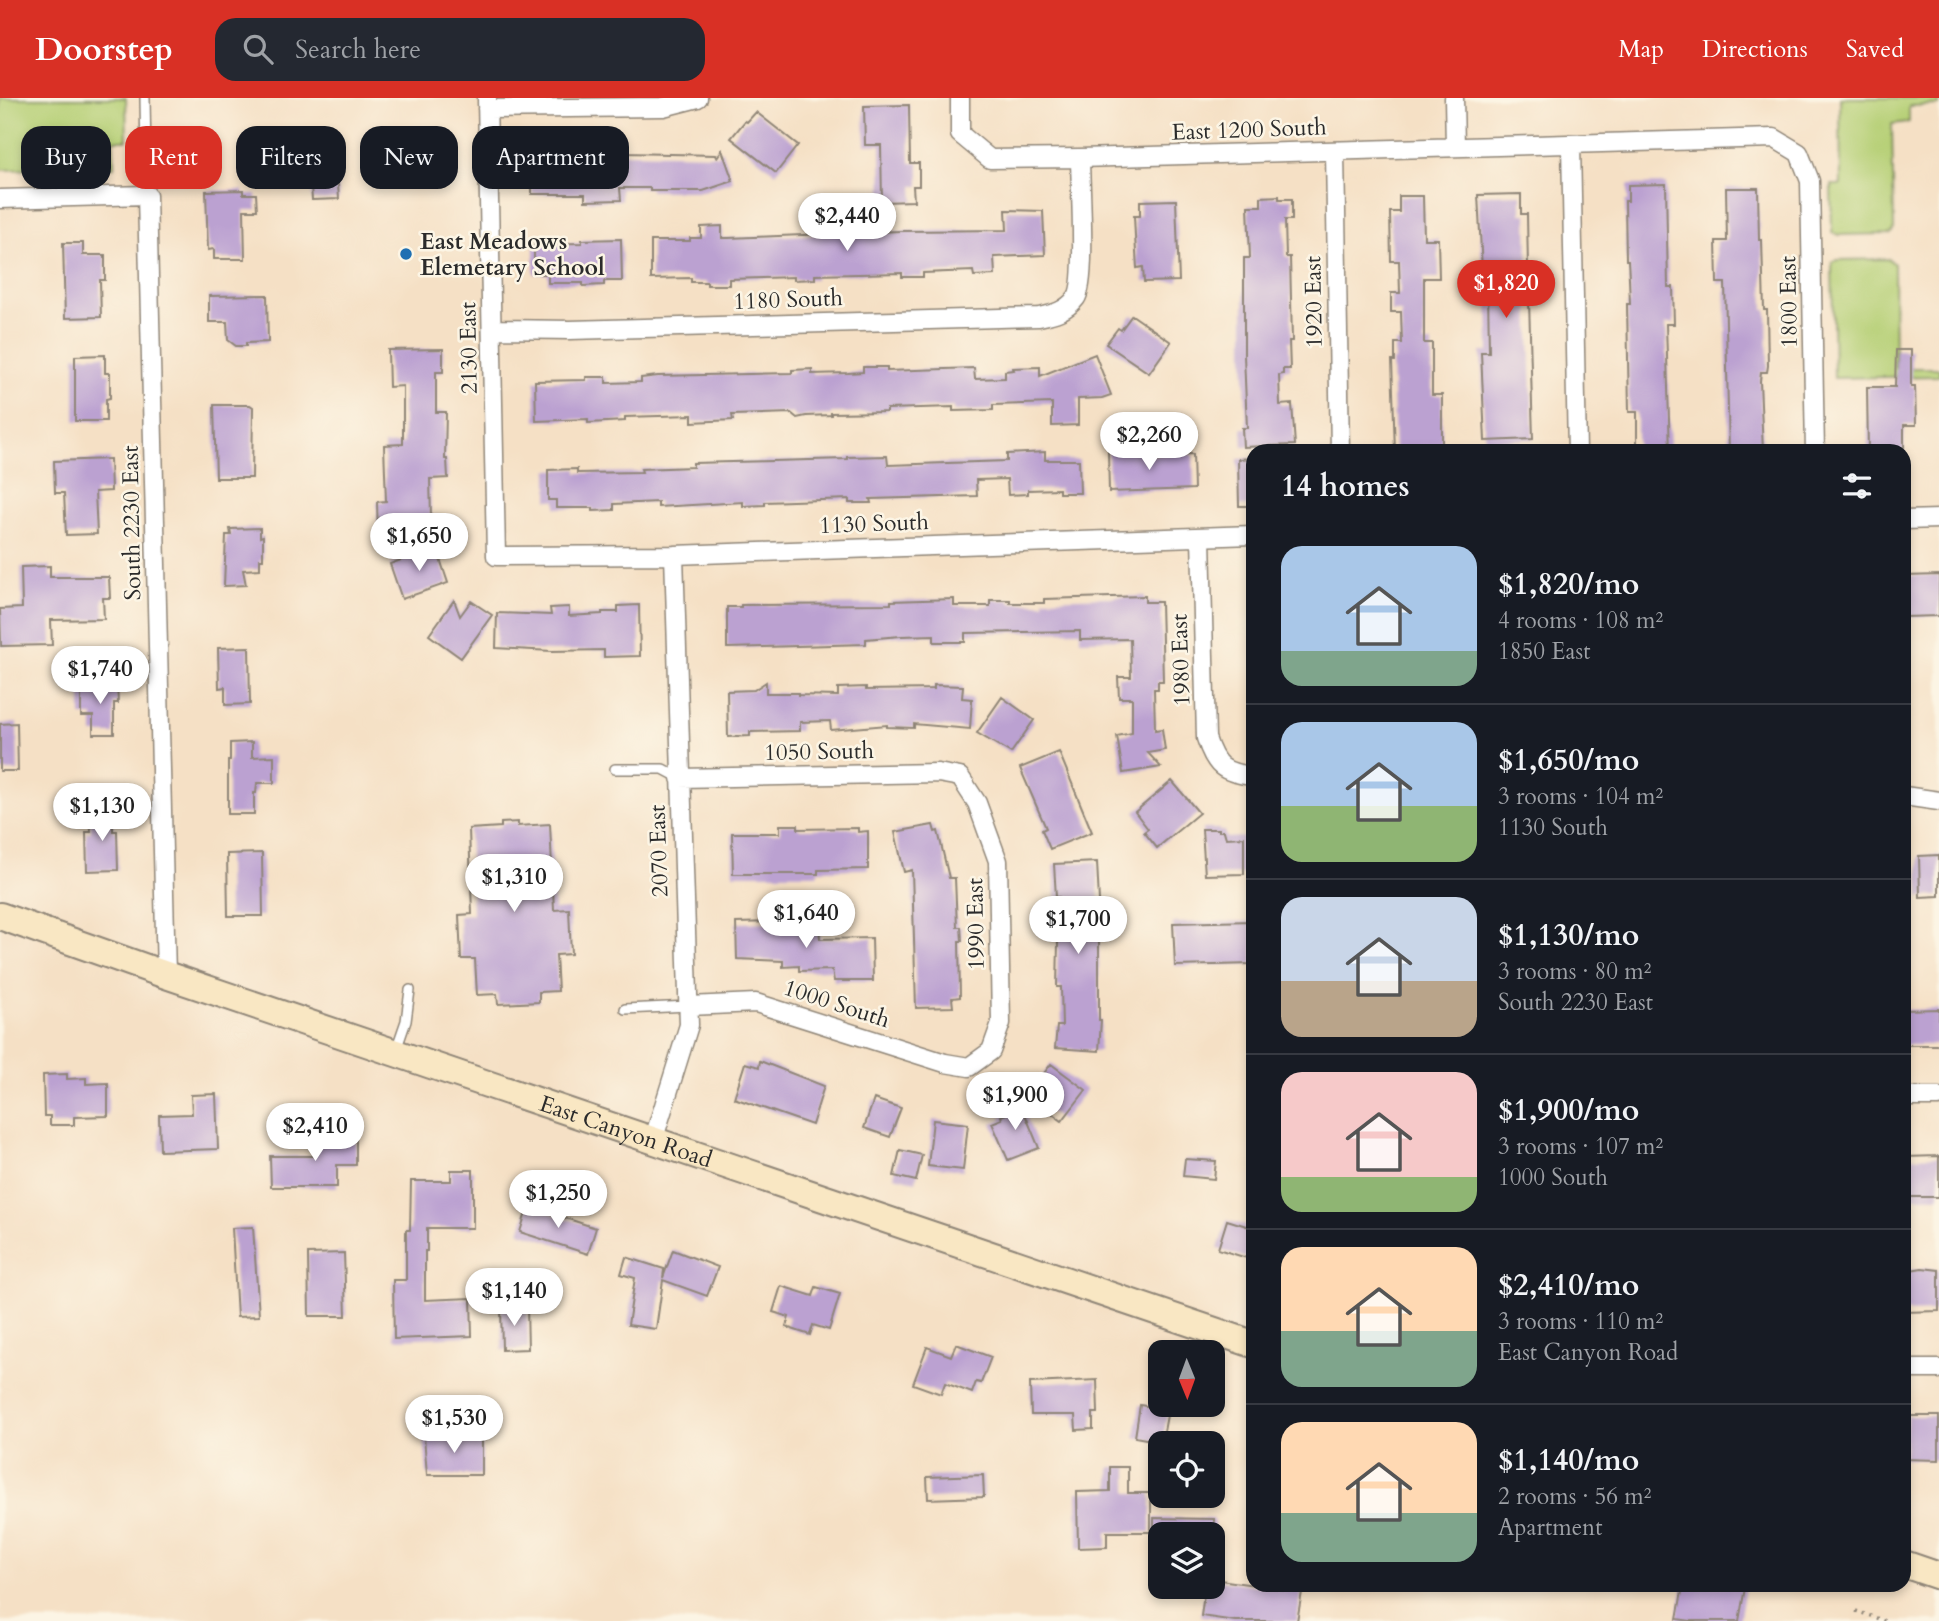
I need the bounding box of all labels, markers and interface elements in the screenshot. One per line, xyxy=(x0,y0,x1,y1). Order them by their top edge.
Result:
search box xyxy=(215,18,705,81)
text: Doorstep xyxy=(35,27,173,72)
icon: search xyxy=(239,30,277,68)
text: Search here xyxy=(295,32,421,67)
text: Map xyxy=(1618,33,1664,66)
text: Directions xyxy=(1702,33,1808,66)
text: Saved xyxy=(1846,33,1904,66)
street label: East 1200 South xyxy=(1171,111,1327,148)
chip: Buy xyxy=(21,126,111,189)
chip: Rent xyxy=(125,126,222,189)
chip: Filters xyxy=(236,126,346,189)
chip: New xyxy=(360,126,458,189)
chip: Apartment xyxy=(472,126,629,189)
pin: $2,440 xyxy=(790,194,904,253)
text: $2,440 xyxy=(814,200,880,231)
place label: East Meadows Elemetary School xyxy=(420,226,605,283)
marker: East Meadows Elemetary School xyxy=(398,246,414,262)
street label: 1920 East xyxy=(1297,256,1330,348)
street label: 1800 East xyxy=(1772,256,1805,348)
pin: $1,820 xyxy=(1449,260,1563,320)
text: $1,820 xyxy=(1473,267,1539,298)
street label: 1180 South xyxy=(733,282,844,317)
street label: 2130 East xyxy=(452,302,485,394)
pin: $2,260 xyxy=(1092,412,1206,472)
text: $2,260 xyxy=(1116,419,1182,450)
street label: South 2230 East xyxy=(115,445,148,601)
text: 14 homes xyxy=(1281,466,1410,507)
icon: filters xyxy=(1838,467,1876,505)
street label: 1130 South xyxy=(819,506,930,541)
pin: $1,650 xyxy=(362,514,476,573)
text: $1,650 xyxy=(386,520,452,551)
text: $1,820/mo xyxy=(1498,564,1639,605)
icon: home xyxy=(1337,574,1421,658)
text: 4 rooms · 108 m² xyxy=(1498,605,1663,636)
street label: 1980 East xyxy=(1163,613,1198,707)
text: 1850 East xyxy=(1498,636,1590,667)
pin: $1,740 xyxy=(43,646,157,706)
text: $1,740 xyxy=(67,653,133,684)
street label: 1050 South xyxy=(764,735,875,768)
text: $1,650/mo xyxy=(1498,740,1639,781)
icon: home xyxy=(1337,750,1421,834)
text: 3 rooms · 104 m² xyxy=(1498,781,1663,812)
pin: $1,130 xyxy=(45,784,159,843)
text: $1,130 xyxy=(69,790,135,821)
street label: 2070 East xyxy=(641,804,676,898)
text: 1130 South xyxy=(1498,812,1608,843)
pin: $1,310 xyxy=(457,854,571,914)
text: $1,310 xyxy=(481,861,547,892)
street label: 1990 East xyxy=(959,878,992,970)
pin: $1,640 xyxy=(749,890,863,950)
pin: $1,700 xyxy=(1021,896,1135,956)
text: $1,640 xyxy=(773,897,839,928)
text: $1,700 xyxy=(1045,903,1111,934)
text: $1,130/mo xyxy=(1498,915,1639,956)
icon: home xyxy=(1337,925,1421,1009)
text: 3 rooms · 80 m² xyxy=(1498,956,1651,987)
street label: 1000 South xyxy=(780,972,894,1035)
text: South 2230 East xyxy=(1498,987,1653,1018)
pin: $1,900 xyxy=(958,1072,1072,1132)
text: $1,900 xyxy=(982,1079,1048,1110)
street label: East Canyon Road xyxy=(535,1088,717,1176)
text: $1,900/mo xyxy=(1498,1090,1639,1131)
icon: home xyxy=(1337,1100,1421,1184)
pin: $2,410 xyxy=(258,1104,372,1163)
text: $2,410 xyxy=(282,1110,348,1141)
text: 3 rooms · 107 m² xyxy=(1498,1131,1663,1162)
text: 1000 South xyxy=(1498,1162,1608,1193)
pin: $1,250 xyxy=(501,1170,615,1230)
text: $1,250 xyxy=(525,1177,591,1208)
text: $2,410/mo xyxy=(1498,1265,1639,1306)
pin: $1,140 xyxy=(457,1268,571,1328)
text: $1,140 xyxy=(481,1275,547,1306)
icon: home xyxy=(1337,1275,1421,1359)
text: 3 rooms · 110 m² xyxy=(1498,1306,1663,1337)
text: East Canyon Road xyxy=(1498,1337,1678,1368)
north arrow xyxy=(1148,1340,1225,1418)
map controls xyxy=(1148,1340,1225,1599)
pin: $1,530 xyxy=(397,1396,511,1455)
text: $1,530 xyxy=(421,1402,487,1433)
button: locate xyxy=(1148,1431,1225,1508)
text: $1,140/mo xyxy=(1498,1440,1639,1481)
icon: home xyxy=(1337,1450,1421,1534)
text: 2 rooms · 56 m² xyxy=(1498,1481,1651,1512)
text: Apartment xyxy=(1498,1512,1602,1543)
button: layers xyxy=(1148,1522,1225,1599)

